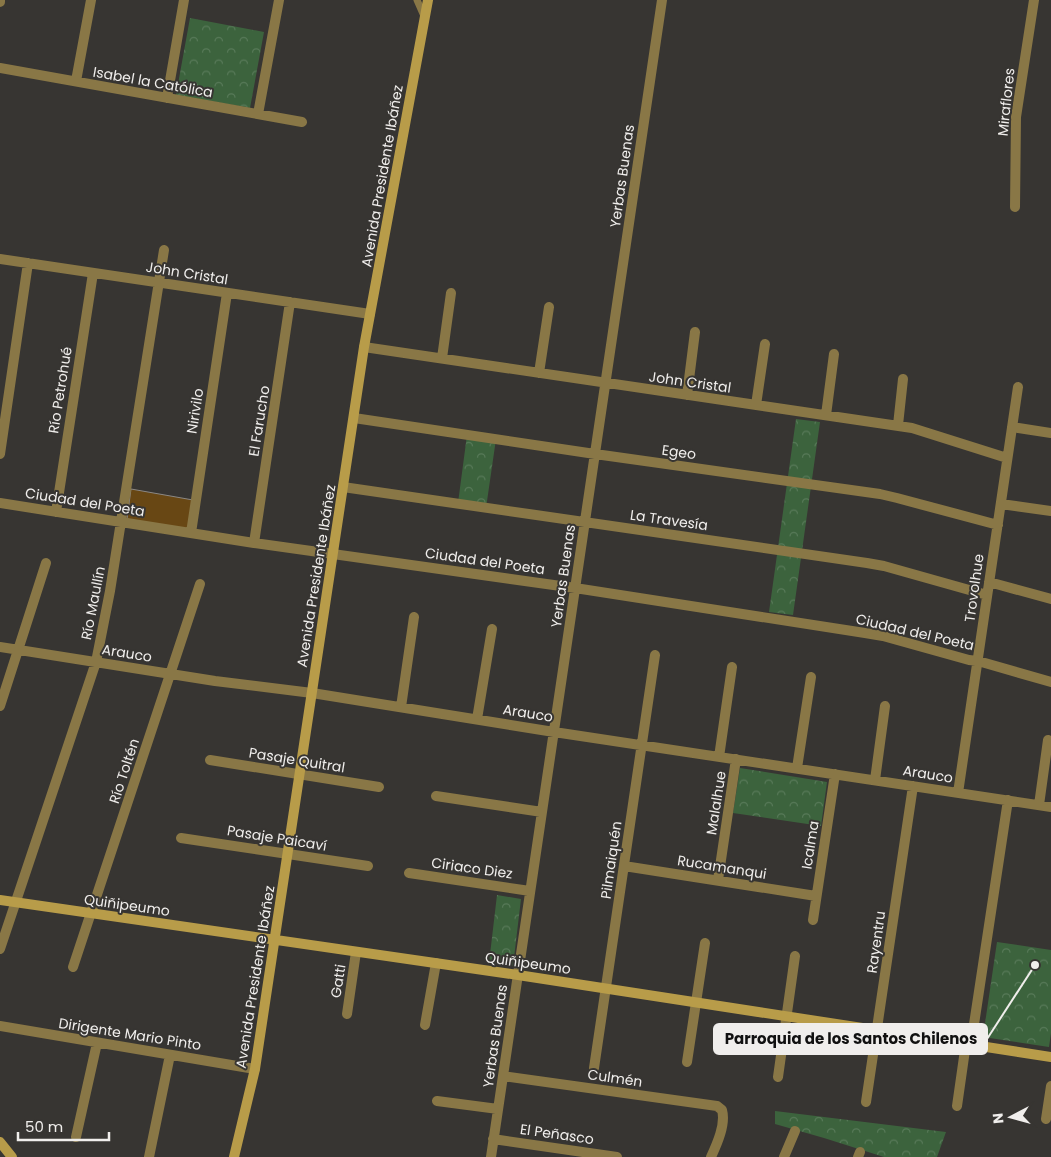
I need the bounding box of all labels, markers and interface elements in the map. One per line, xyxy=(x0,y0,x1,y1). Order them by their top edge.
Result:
street label: Isabel la Católica xyxy=(91,62,215,102)
street label: Miraflores xyxy=(992,67,1020,137)
street label: Avenida Presidente Ibáñez xyxy=(356,83,408,269)
street label: Yerbas Buenas xyxy=(605,123,639,229)
street label: John Cristal xyxy=(145,257,229,289)
street label: Río Petrohué xyxy=(43,345,77,435)
street label: John Cristal xyxy=(648,366,732,398)
street label: El Farucho xyxy=(244,384,274,458)
street label: Nirivilo xyxy=(182,387,208,435)
street label: Egeo xyxy=(661,440,697,464)
street label: Ciudad del Poeta xyxy=(24,483,146,521)
street label: Avenida Presidente Ibáñez xyxy=(292,483,340,669)
street label: La Travesía xyxy=(629,505,709,535)
street label: Yerbas Buenas xyxy=(546,523,580,629)
street label: Ciudad del Poeta xyxy=(424,543,546,579)
street label: Trovolhue xyxy=(959,552,989,623)
street label: Río Maullín xyxy=(76,565,110,641)
street label: Ciudad del Poeta xyxy=(854,609,976,655)
street label: Arauco xyxy=(100,639,154,667)
street label: Arauco xyxy=(501,699,555,727)
street label: Río Toltén xyxy=(104,736,144,806)
street label: Pasaje Quitral xyxy=(248,743,346,777)
street label: Arauco xyxy=(901,760,955,788)
street label: Malalhue xyxy=(701,769,731,836)
street label: Icalma xyxy=(796,819,824,871)
street label: Pasaje Paicaví xyxy=(226,820,329,856)
street label: Pilmaiquén xyxy=(596,820,626,900)
street label: Rucamanqui xyxy=(676,850,768,884)
street label: Ciriaco Diez xyxy=(430,852,514,884)
street label: Avenida Presidente Ibáñez xyxy=(231,884,279,1070)
street label: Quiñipeumo xyxy=(83,889,171,921)
street label: Rayentru xyxy=(862,910,890,974)
street label: Quiñipeumo xyxy=(484,947,572,979)
street label: Gatti xyxy=(325,963,351,999)
street label: Yerbas Buenas xyxy=(478,983,512,1089)
street label: Dirigente Mario Pinto xyxy=(57,1013,203,1055)
callout: Parroquia de los Santos Chilenos xyxy=(714,1024,987,1054)
text: Parroquia de los Santos Chilenos xyxy=(725,1028,977,1049)
street label: Culmén xyxy=(586,1064,644,1092)
north arrow xyxy=(986,1092,1036,1142)
scale bar xyxy=(18,1110,109,1142)
text: N xyxy=(988,1112,1009,1125)
text: 50 m xyxy=(25,1116,63,1137)
street label: El Peñasco xyxy=(519,1119,595,1149)

